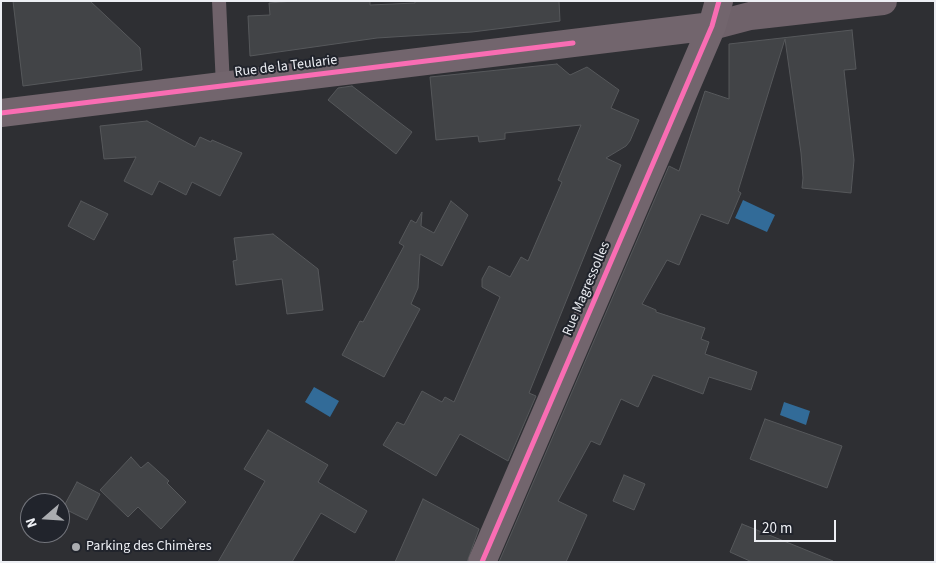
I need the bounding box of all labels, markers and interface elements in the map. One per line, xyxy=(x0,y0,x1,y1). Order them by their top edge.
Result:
street label: Rue de la Teularie xyxy=(234,52,338,82)
street label: Rue Magressolles xyxy=(560,239,614,339)
north arrow xyxy=(20,493,70,543)
scale bar xyxy=(756,510,838,542)
text: N xyxy=(21,515,43,530)
text: 20 m xyxy=(762,518,792,539)
place label: Parking des Chimères xyxy=(86,539,212,555)
marker: Parking des Chimères xyxy=(70,541,82,553)

